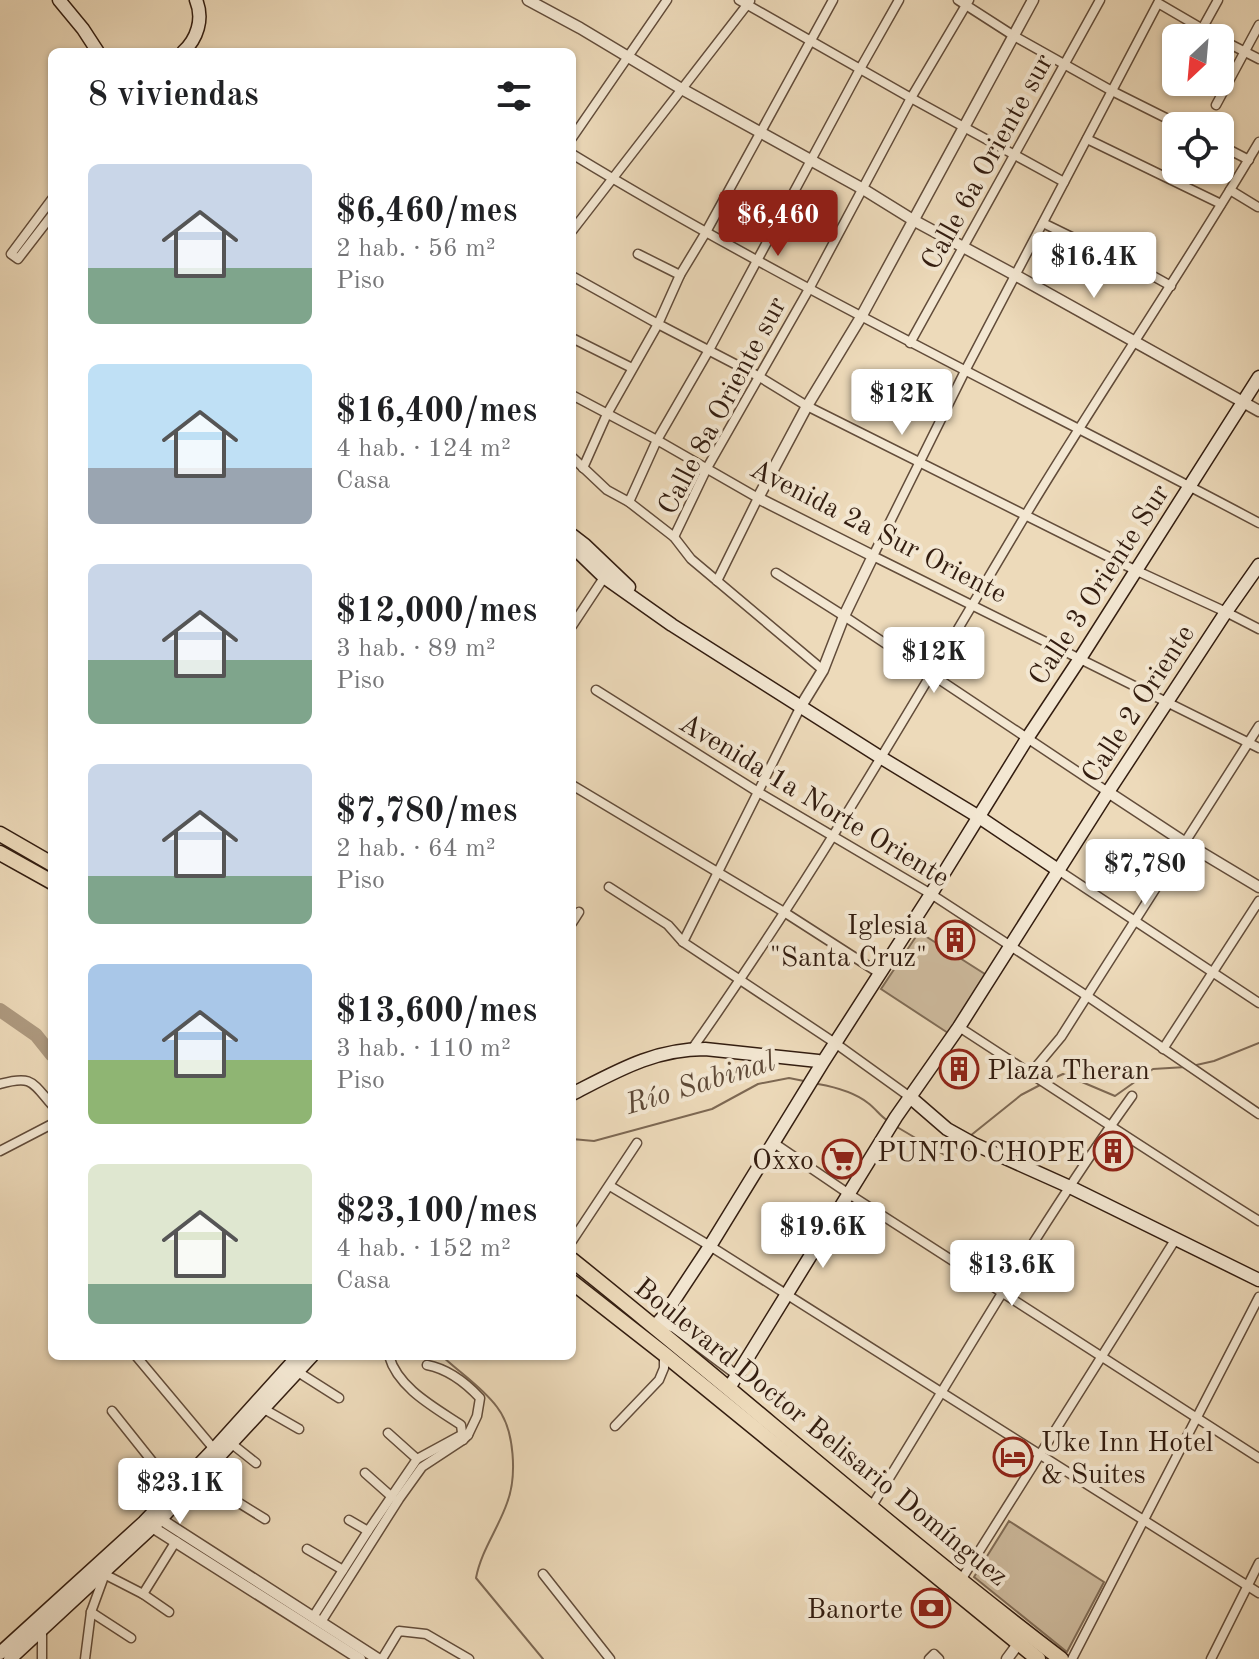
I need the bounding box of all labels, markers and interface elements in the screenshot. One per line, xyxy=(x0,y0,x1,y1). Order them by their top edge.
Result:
north arrow xyxy=(1162,24,1234,96)
map controls xyxy=(1162,24,1234,184)
street label: Calle 6a Oriente sur xyxy=(918,50,1060,275)
icon: filters xyxy=(492,74,536,118)
text: 8 viviendas xyxy=(88,79,259,113)
button: locate xyxy=(1162,112,1234,184)
pin: $6,460 xyxy=(713,190,843,258)
text: $6,460/mes xyxy=(336,195,517,229)
icon: home xyxy=(152,196,248,292)
text: $6,460 xyxy=(737,203,819,229)
pin: $16.4K xyxy=(1029,232,1159,300)
text: 2 hab. · 56 m² xyxy=(336,236,496,262)
text: $16.4K xyxy=(1050,245,1138,271)
text: Piso xyxy=(336,268,385,294)
street label: Calle 8a Oriente sur xyxy=(654,293,793,520)
pin: $12K xyxy=(855,369,949,437)
text: $12K xyxy=(869,382,935,408)
text: $16,400/mes xyxy=(336,395,537,429)
icon: home xyxy=(152,396,248,492)
text: 4 hab. · 124 m² xyxy=(336,436,511,462)
street label: Avenida 2a Sur Oriente xyxy=(745,456,1010,610)
text: Casa xyxy=(336,468,390,494)
street label: Calle 3 Oriente Sur xyxy=(1025,480,1176,691)
text: $12,000/mes xyxy=(336,595,537,629)
icon: home xyxy=(152,596,248,692)
street label: Calle 2 Oriente xyxy=(1078,621,1201,789)
pin: $12K xyxy=(887,627,981,695)
text: 3 hab. · 89 m² xyxy=(336,636,496,662)
text: $12K xyxy=(901,640,967,666)
text: Piso xyxy=(336,668,385,694)
street label: Avenida 1a Norte Oriente xyxy=(674,710,953,893)
text: $7,780/mes xyxy=(336,795,517,829)
icon: home xyxy=(152,796,248,892)
text: 2 hab. · 64 m² xyxy=(336,836,496,862)
pin: $7,780 xyxy=(1080,839,1210,907)
text: $7,780 xyxy=(1104,852,1186,878)
text: Piso xyxy=(336,868,385,894)
place label: Iglesia "Santa Cruz" xyxy=(770,913,927,973)
building icon: Iglesia "Santa Cruz" xyxy=(934,919,976,961)
text: $13,600/mes xyxy=(336,995,537,1029)
icon: home xyxy=(152,996,248,1092)
text: 3 hab. · 110 m² xyxy=(336,1036,511,1062)
water label: Río Sabinal xyxy=(621,1047,779,1121)
building icon: Plaza Theran xyxy=(938,1048,980,1090)
place label: Plaza Theran xyxy=(987,1058,1150,1086)
text: Piso xyxy=(336,1068,385,1094)
building icon: PUNTO CHOPE xyxy=(1092,1130,1134,1172)
supermarket icon: Oxxo xyxy=(821,1138,863,1180)
place label: PUNTO CHOPE xyxy=(877,1140,1085,1168)
place label: Oxxo xyxy=(752,1148,814,1176)
text: $23,100/mes xyxy=(336,1195,537,1229)
icon: home xyxy=(152,1196,248,1292)
pin: $19.6K xyxy=(758,1202,888,1270)
text: $19.6K xyxy=(779,1215,867,1241)
text: 4 hab. · 152 m² xyxy=(336,1236,511,1262)
pin: $13.6K xyxy=(947,1240,1077,1308)
text: $13.6K xyxy=(968,1253,1056,1279)
text: Casa xyxy=(336,1268,390,1294)
street label: Boulevard Doctor Belisario Domínguez xyxy=(628,1274,1012,1592)
place label: Uke Inn Hotel & Suites xyxy=(1041,1430,1213,1490)
hotel icon: Uke Inn Hotel & Suites xyxy=(992,1436,1034,1478)
pin: $23.1K xyxy=(115,1458,245,1526)
text: $23.1K xyxy=(136,1471,224,1497)
bank icon: Banorte xyxy=(910,1587,952,1629)
place label: Banorte xyxy=(807,1597,903,1625)

